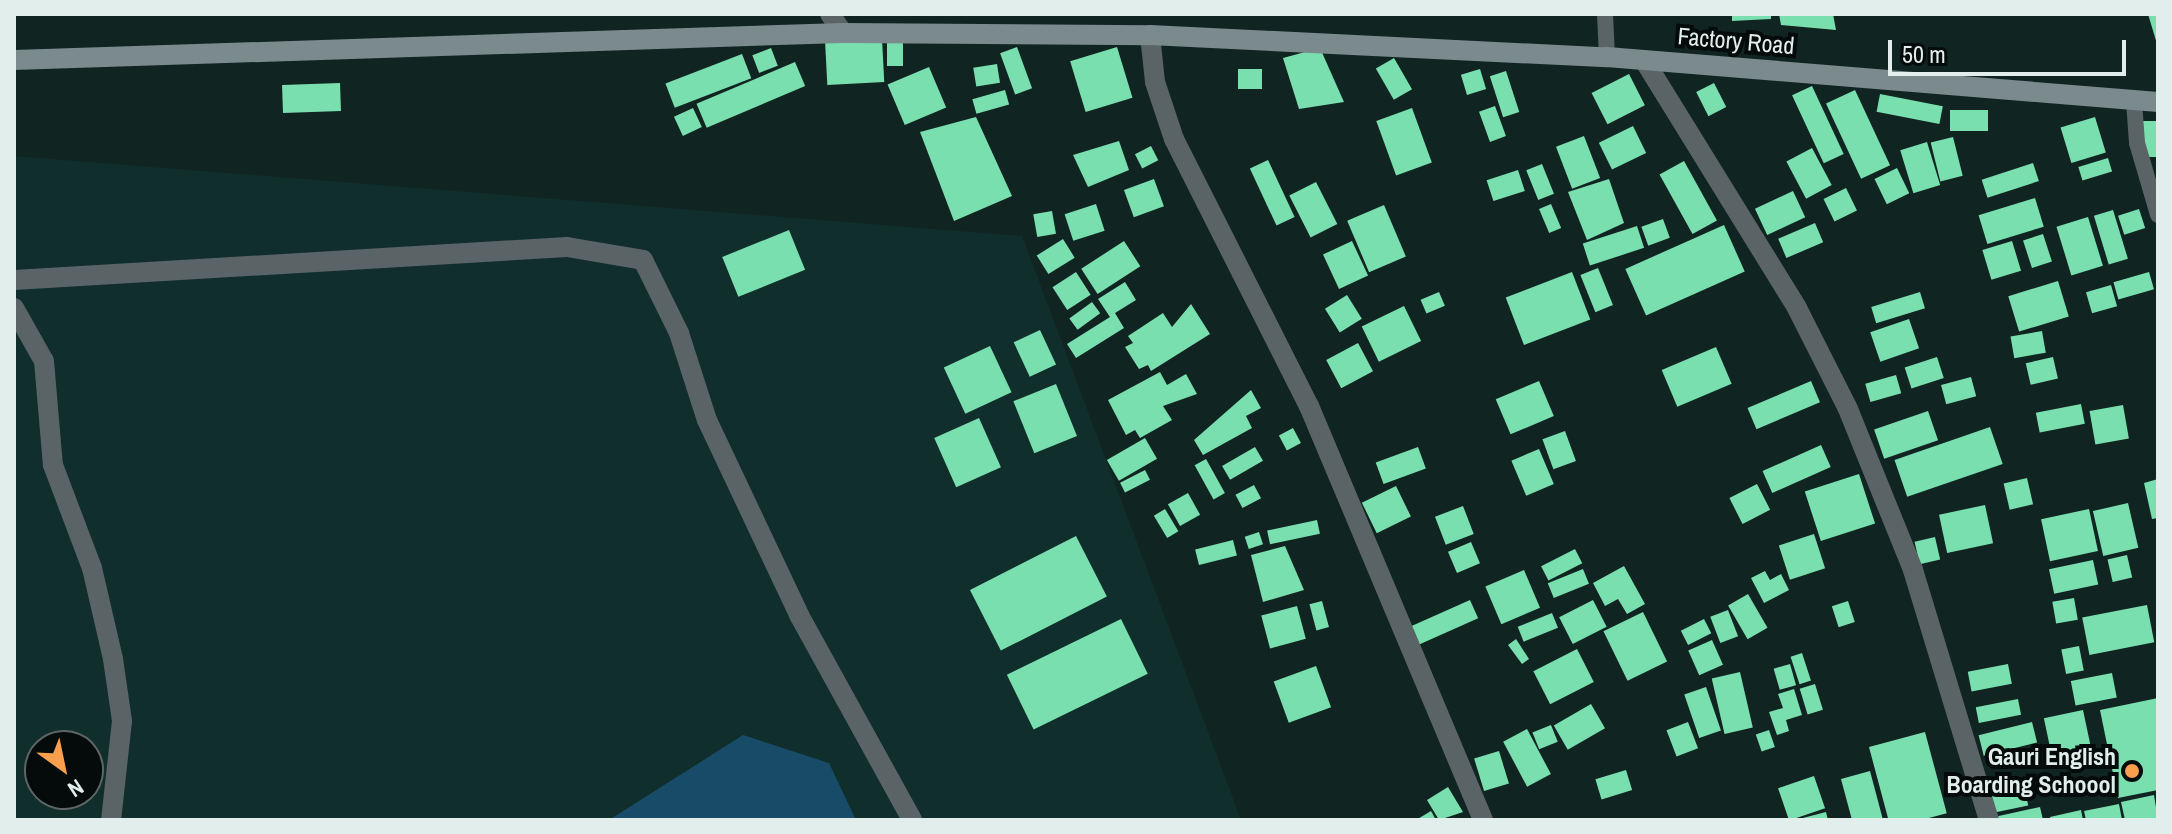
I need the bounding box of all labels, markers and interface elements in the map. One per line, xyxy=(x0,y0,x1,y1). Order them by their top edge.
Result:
street label: Factory Road xyxy=(1676,22,1796,60)
scale bar xyxy=(1892,24,2130,74)
text: 50 m xyxy=(1902,38,1946,70)
north arrow xyxy=(24,730,104,810)
place label: Gauri English Boarding Schoool xyxy=(1947,743,2116,799)
marker: Gauri English Boarding Schoool xyxy=(2123,762,2141,780)
text: N xyxy=(62,772,90,805)

